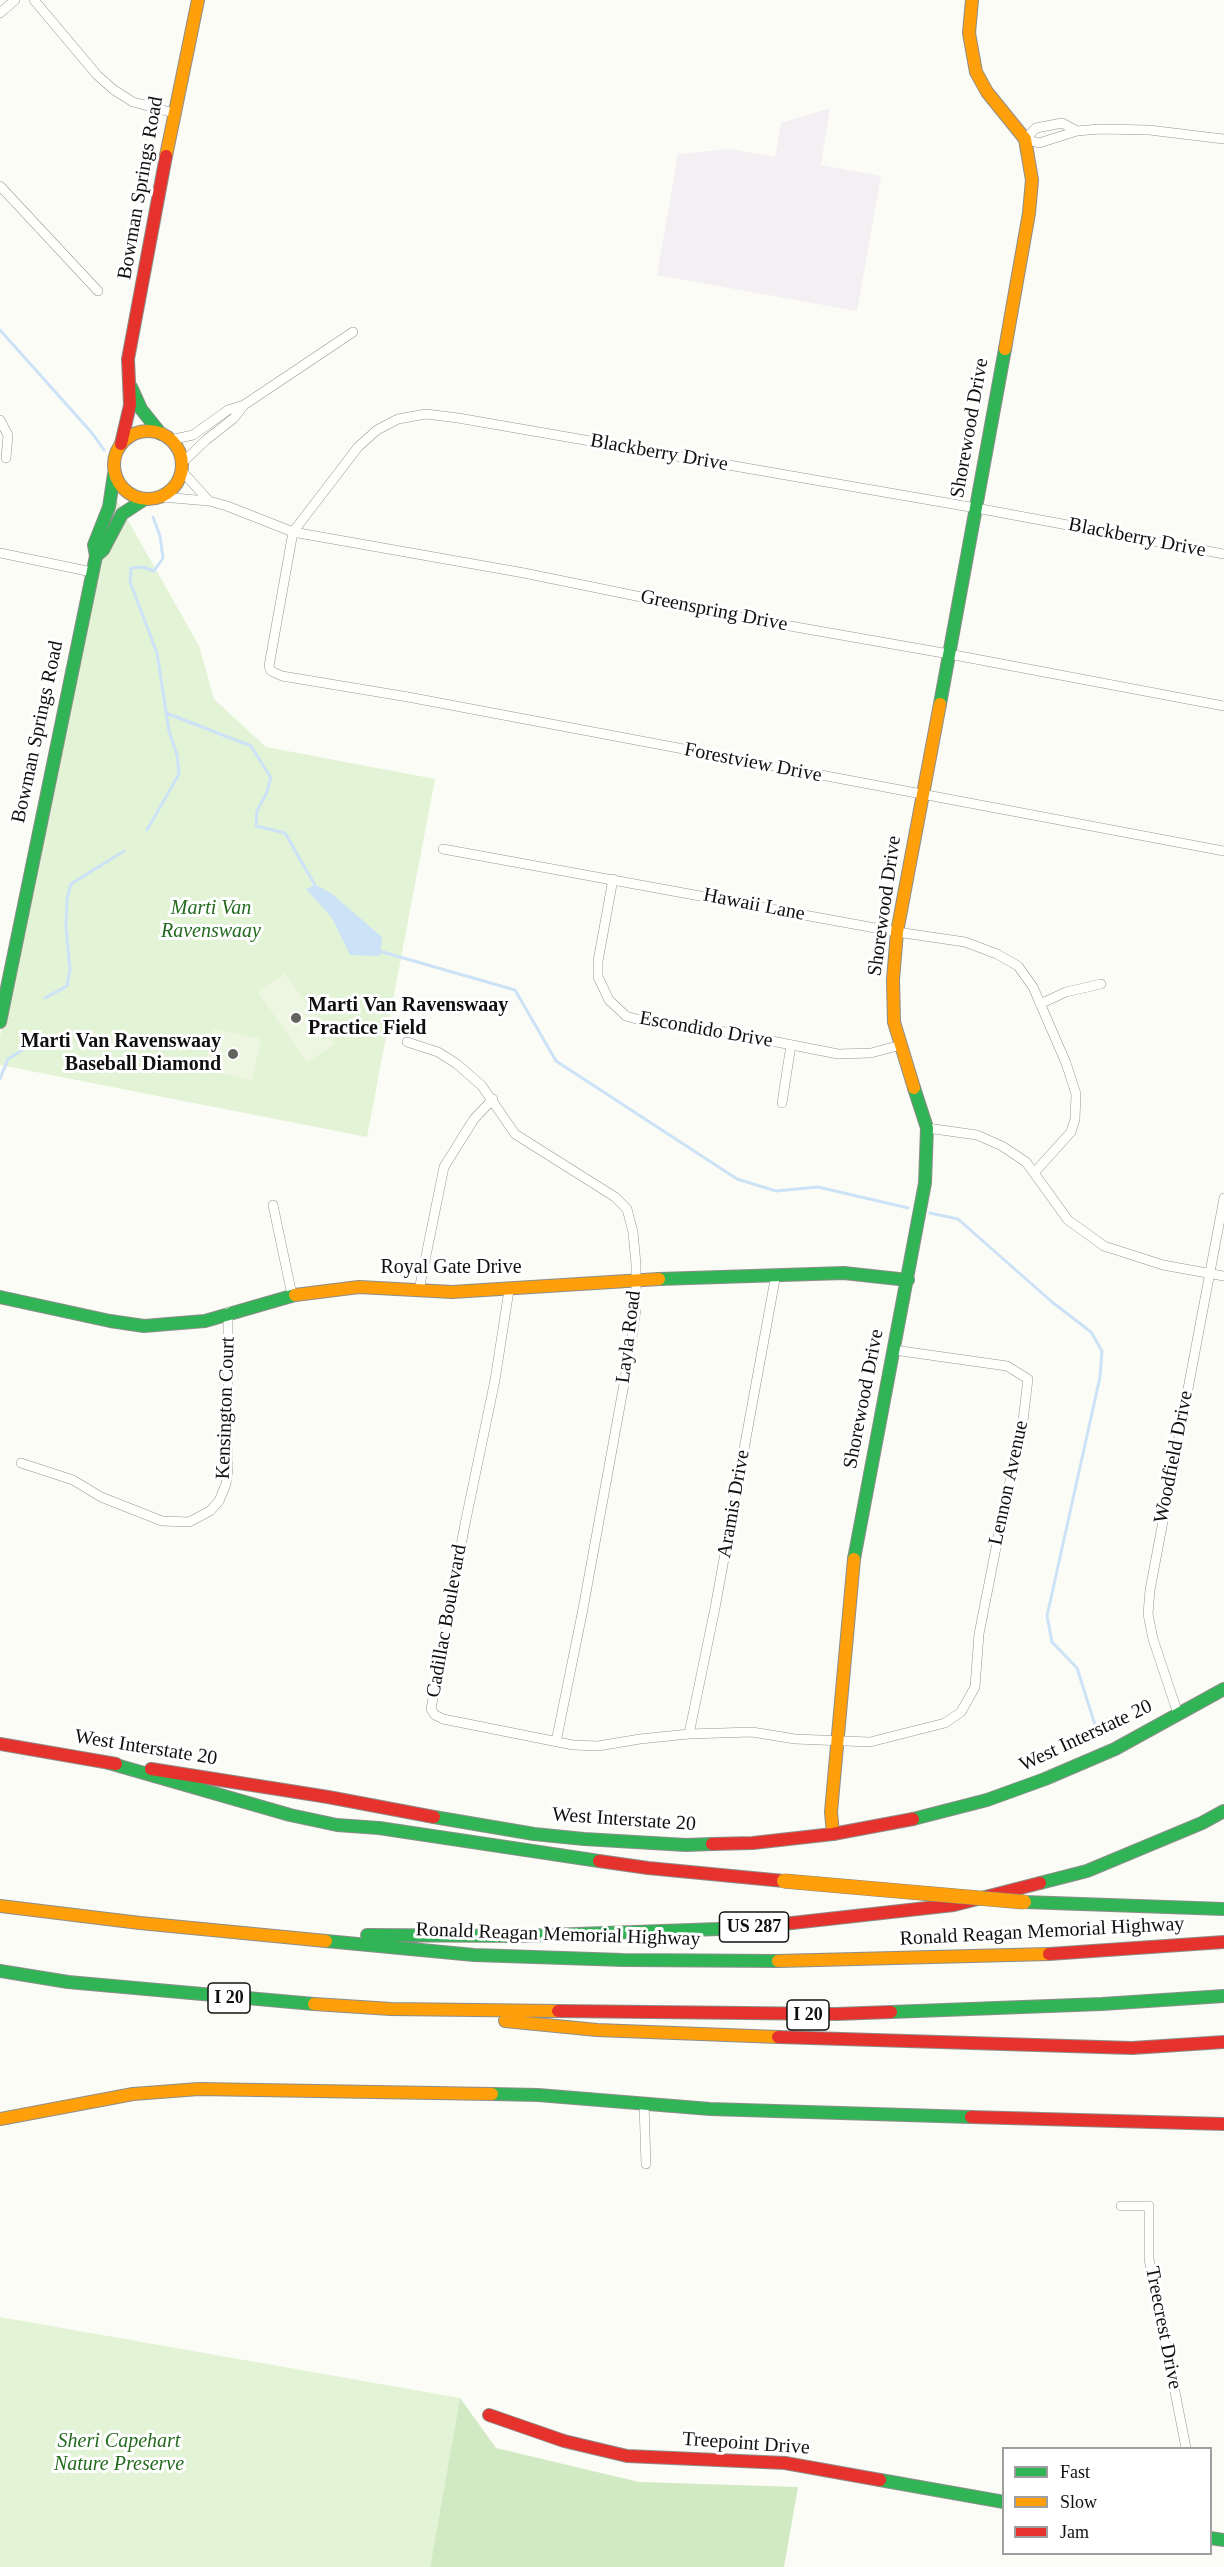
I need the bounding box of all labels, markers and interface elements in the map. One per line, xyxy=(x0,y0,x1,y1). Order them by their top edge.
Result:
street label: Bowman Springs Road xyxy=(113,95,169,281)
street label: Shorewood Drive xyxy=(946,356,994,500)
street label: Blackberry Drive xyxy=(588,429,730,477)
street label: Blackberry Drive xyxy=(1066,513,1208,563)
street label: Greenspring Drive xyxy=(638,585,790,637)
street label: Bowman Springs Road xyxy=(7,639,69,825)
street label: Forestview Drive xyxy=(682,738,824,788)
street label: Shorewood Drive xyxy=(863,834,907,978)
street label: Hawaii Lane xyxy=(701,883,807,927)
park label: Marti Van Ravenswaay xyxy=(161,897,261,944)
place label: Marti Van Ravenswaay Practice Field xyxy=(308,994,508,1041)
street label: Escondido Drive xyxy=(637,1006,775,1054)
marker: Marti Van Ravenswaay Practice Field xyxy=(289,1011,303,1025)
place label: Marti Van Ravenswaay Baseball Diamond xyxy=(21,1030,221,1077)
marker: Marti Van Ravenswaay Baseball Diamond xyxy=(226,1047,240,1061)
street label: Royal Gate Drive xyxy=(380,1256,522,1280)
street label: Layla Road xyxy=(611,1290,647,1384)
street label: Shorewood Drive xyxy=(839,1327,889,1471)
street label: Kensington Court xyxy=(212,1336,240,1480)
street label: Woodfield Drive xyxy=(1149,1389,1199,1525)
street label: Lennon Avenue xyxy=(984,1418,1034,1548)
street label: Aramis Drive xyxy=(713,1448,755,1560)
street label: Cadillac Boulevard xyxy=(422,1543,472,1699)
street label: West Interstate 20 xyxy=(1016,1695,1156,1777)
street label: West Interstate 20 xyxy=(73,1725,219,1771)
street label: West Interstate 20 xyxy=(551,1803,697,1837)
road number: US 287 xyxy=(720,1912,789,1942)
street label: Ronald Reagan Memorial Highway xyxy=(899,1913,1185,1951)
street label: Ronald Reagan Memorial Highway xyxy=(415,1918,701,1952)
road number: I 20 xyxy=(208,1983,250,2013)
road number: I 20 xyxy=(787,2000,829,2030)
street label: Treecrest Drive xyxy=(1139,2265,1187,2391)
street label: Treepoint Drive xyxy=(682,2428,810,2460)
park label: Sheri Capehart Nature Preserve xyxy=(54,2430,184,2477)
legend xyxy=(1002,2447,1212,2555)
text: Fast xyxy=(1060,2462,1090,2482)
text: Slow xyxy=(1060,2492,1097,2512)
text: Jam xyxy=(1060,2522,1089,2542)

